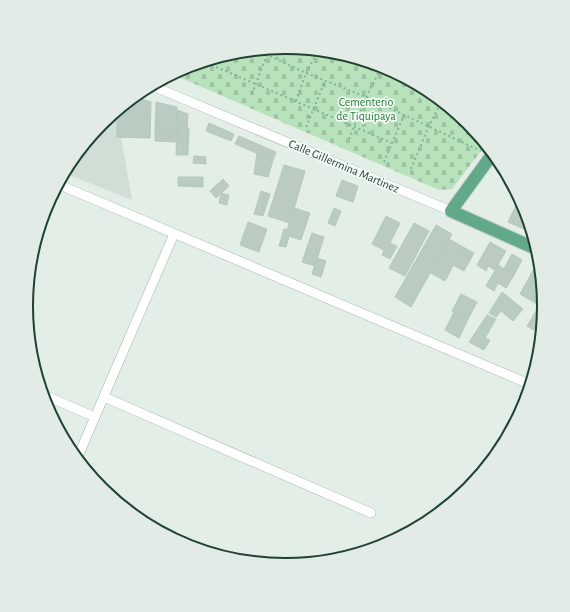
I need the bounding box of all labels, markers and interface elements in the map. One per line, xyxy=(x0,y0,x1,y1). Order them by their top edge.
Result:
park label: Cementerio de Tiquipaya xyxy=(336,96,396,123)
street label: Calle Gillermina Martinez xyxy=(287,137,401,195)

